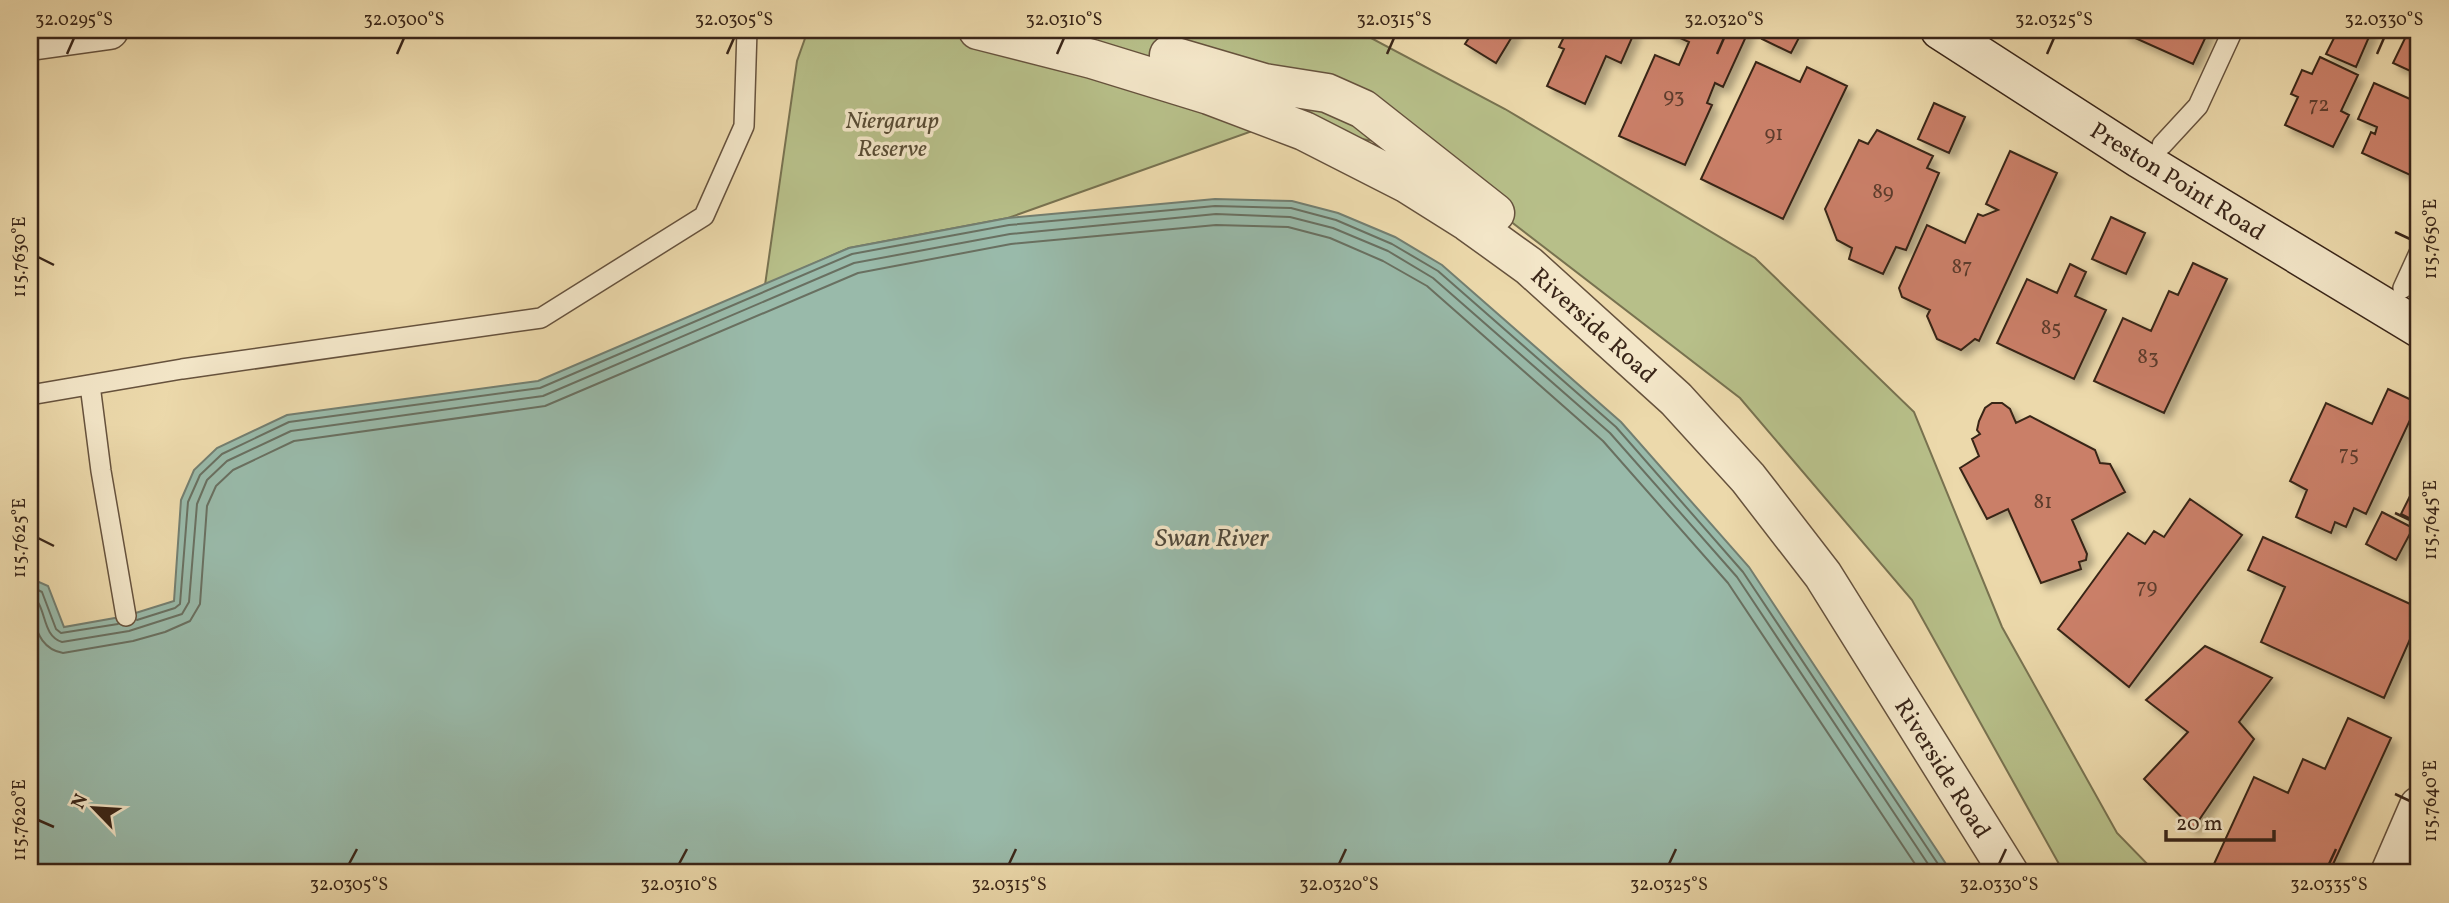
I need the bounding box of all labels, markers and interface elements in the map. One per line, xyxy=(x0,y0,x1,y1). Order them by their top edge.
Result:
text: 32.0295°S xyxy=(35,8,113,33)
text: 32.0300°S xyxy=(364,8,444,33)
text: 32.0305°S xyxy=(695,8,773,33)
text: 32.0310°S xyxy=(1025,8,1103,33)
text: 32.0315°S xyxy=(1356,8,1432,33)
text: 32.0320°S xyxy=(1684,8,1764,33)
text: 32.0325°S xyxy=(2015,8,2093,33)
text: 32.0330°S xyxy=(2345,8,2423,33)
house number: 93 xyxy=(1663,82,1685,111)
house number: 72 xyxy=(2308,91,2330,120)
park label: Niergarup Reserve xyxy=(845,105,939,167)
street label: Preston Point Road xyxy=(2083,115,2271,250)
house number: 91 xyxy=(1764,120,1784,149)
house number: 89 xyxy=(1872,178,1894,207)
text: 115.7650°E xyxy=(2419,198,2444,279)
text: 115.7630°E xyxy=(8,216,33,298)
house number: 87 xyxy=(1952,253,1972,282)
street label: Riverside Road xyxy=(1522,261,1663,392)
house number: 85 xyxy=(2041,314,2061,343)
house number: 83 xyxy=(2137,343,2159,372)
house number: 75 xyxy=(2339,440,2359,469)
text: 115.7645°E xyxy=(2419,480,2444,560)
house number: 81 xyxy=(2034,488,2052,517)
text: 115.7625°E xyxy=(8,498,33,578)
water label: Swan River xyxy=(1155,521,1269,557)
house number: 79 xyxy=(2137,573,2158,602)
street label: Riverside Road xyxy=(1885,693,1998,845)
text: 115.7640°E xyxy=(2419,760,2444,842)
north arrow xyxy=(60,774,130,844)
text: 115.7620°E xyxy=(8,779,33,861)
text: N xyxy=(66,790,95,813)
scale bar xyxy=(2166,798,2274,842)
text: 20 m xyxy=(2176,810,2222,839)
text: 32.0305°S xyxy=(310,873,388,898)
text: 32.0310°S xyxy=(640,873,718,898)
text: 32.0315°S xyxy=(971,873,1047,898)
text: 32.0320°S xyxy=(1299,873,1379,898)
text: 32.0325°S xyxy=(1630,873,1708,898)
text: 32.0330°S xyxy=(1960,873,2038,898)
text: 32.0335°S xyxy=(2290,873,2368,898)

